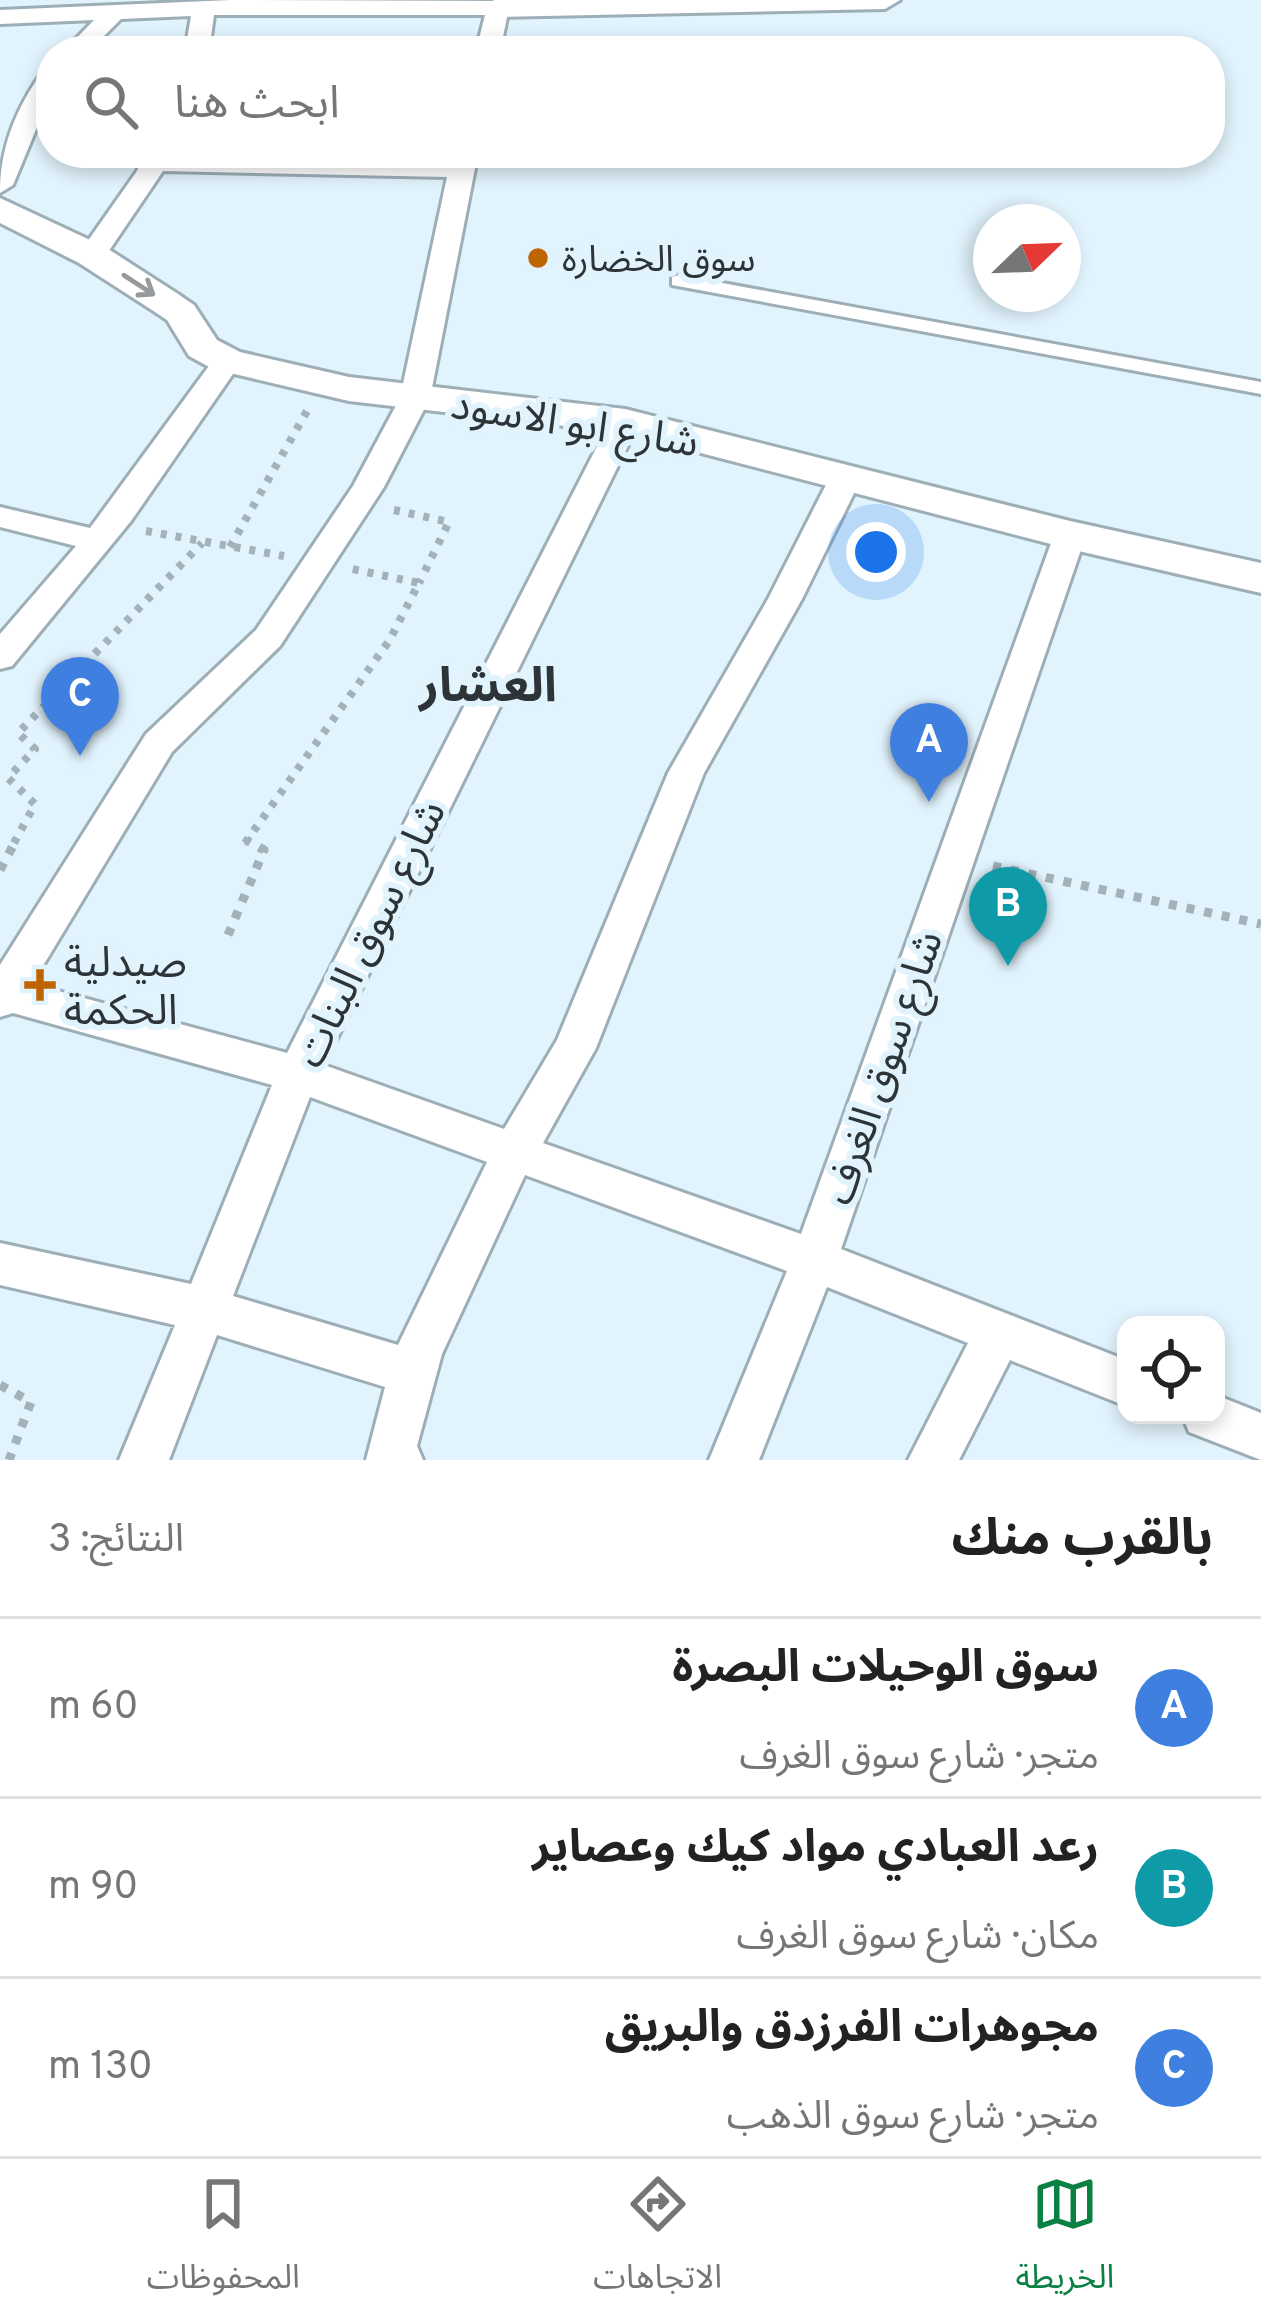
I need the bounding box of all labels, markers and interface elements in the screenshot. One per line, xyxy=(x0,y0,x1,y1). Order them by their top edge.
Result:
search box xyxy=(36,36,1225,168)
icon: search xyxy=(78,69,144,135)
text: ابحث هنا xyxy=(174,77,340,134)
north arrow xyxy=(973,204,1081,312)
place label: سوق الخضارة xyxy=(562,239,755,285)
marker: سوق الخضارة xyxy=(525,245,551,271)
one-way arrow xyxy=(122,273,156,298)
street label: شارع ابو الاسود xyxy=(447,381,702,473)
your location xyxy=(846,522,906,582)
pin: C xyxy=(41,657,119,756)
district label: العشار xyxy=(417,659,557,719)
pin: A xyxy=(890,703,968,802)
street label: شارع سوق البنات xyxy=(286,793,461,1078)
pin: B xyxy=(969,867,1047,966)
street label: شارع سوق الغرف xyxy=(815,924,959,1213)
place label: صيدلية الحكمة xyxy=(64,939,187,1040)
marker: صيدلية الحكمة xyxy=(27,972,53,998)
map controls xyxy=(1117,1316,1225,1424)
button: locate xyxy=(1117,1316,1225,1424)
text: بالقرب منك xyxy=(952,1509,1213,1574)
text: النتائج: 3 xyxy=(48,1517,184,1566)
text: سوق الوحيلات البصرة xyxy=(672,1641,1099,1698)
text: 60 m xyxy=(48,1684,139,1733)
text: A xyxy=(1160,1684,1188,1733)
text: متجر · شارع سوق الغرف xyxy=(739,1734,1099,1783)
text: رعد العبادي مواد كيك وعصاير xyxy=(532,1821,1099,1878)
text: 90 m xyxy=(48,1864,138,1913)
text: B xyxy=(1161,1864,1187,1913)
text: مكان · شارع سوق الغرف xyxy=(736,1914,1099,1963)
text: مجوهرات الفرزدق والبريق xyxy=(605,2001,1099,2058)
text: 130 m xyxy=(48,2044,153,2093)
text: C xyxy=(1162,2044,1186,2093)
text: متجر · شارع سوق الذهب xyxy=(727,2094,1099,2143)
tab: المحفوظات xyxy=(147,2171,300,2312)
tab: الاتجاهات xyxy=(593,2171,722,2312)
tab: الخريطة xyxy=(1015,2171,1114,2312)

